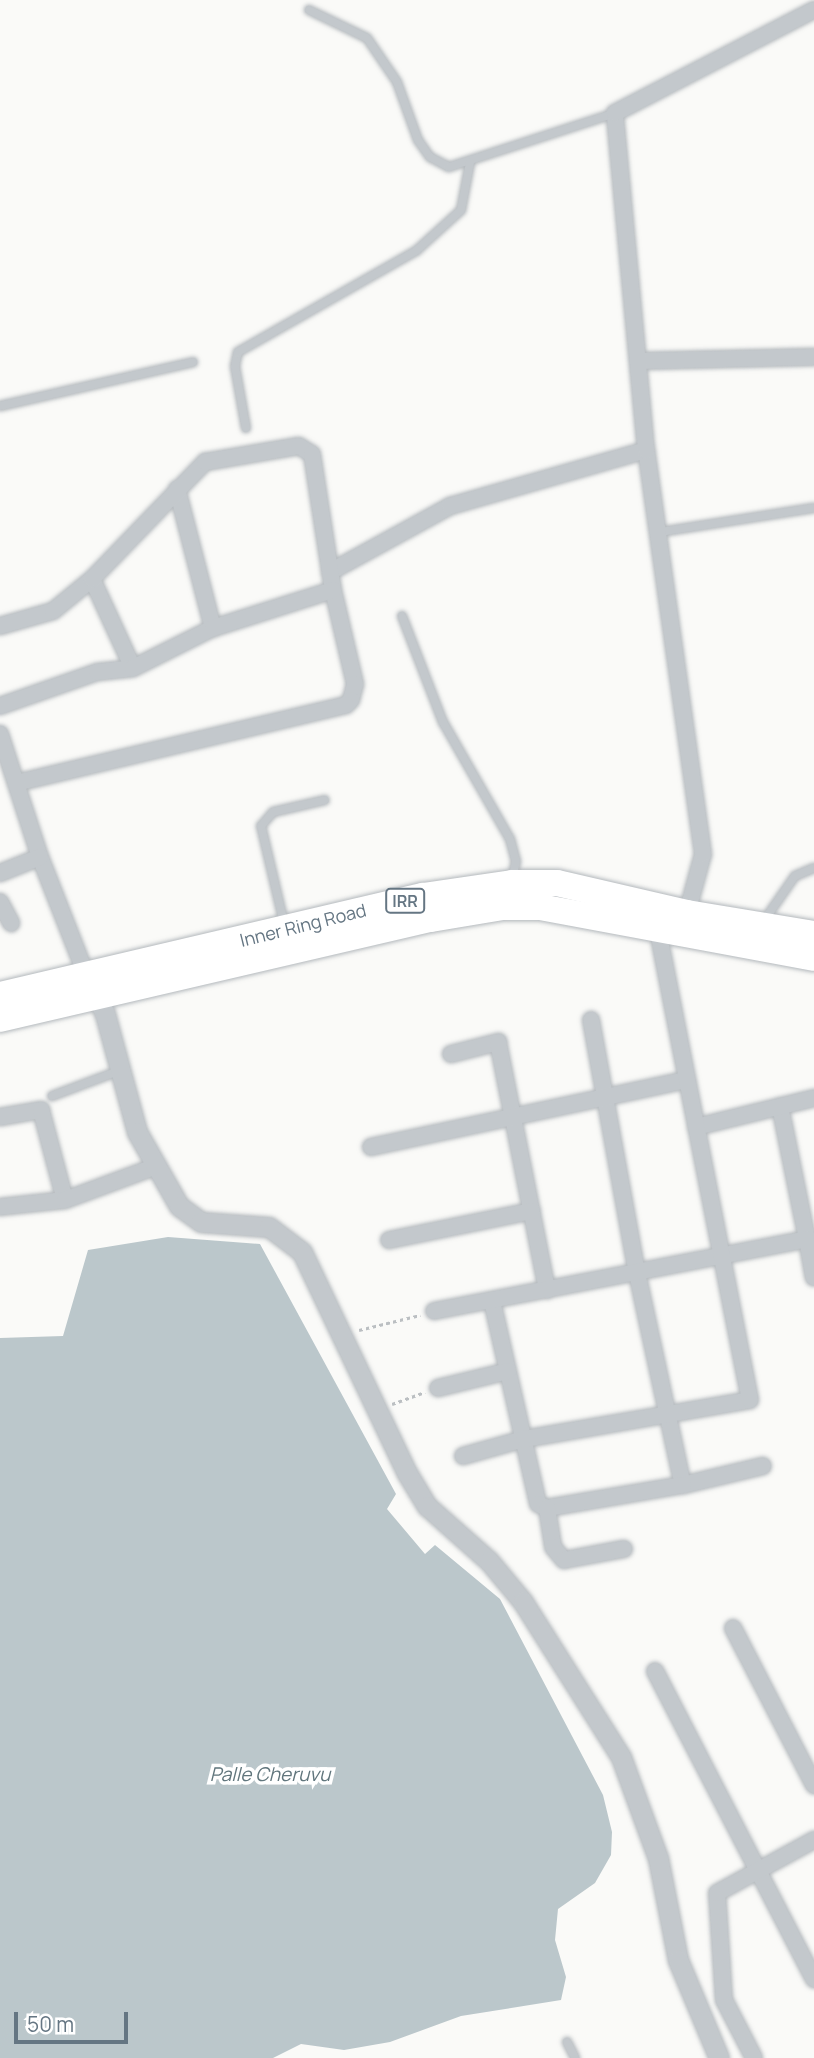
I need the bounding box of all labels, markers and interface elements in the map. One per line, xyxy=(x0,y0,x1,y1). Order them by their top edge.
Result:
road number: IRR xyxy=(384,888,426,914)
street label: Inner Ring Road xyxy=(238,899,368,951)
water label: Palle Cheruvu xyxy=(210,1764,330,1786)
scale bar xyxy=(18,1998,131,2042)
text: 50 m xyxy=(27,2010,74,2038)

